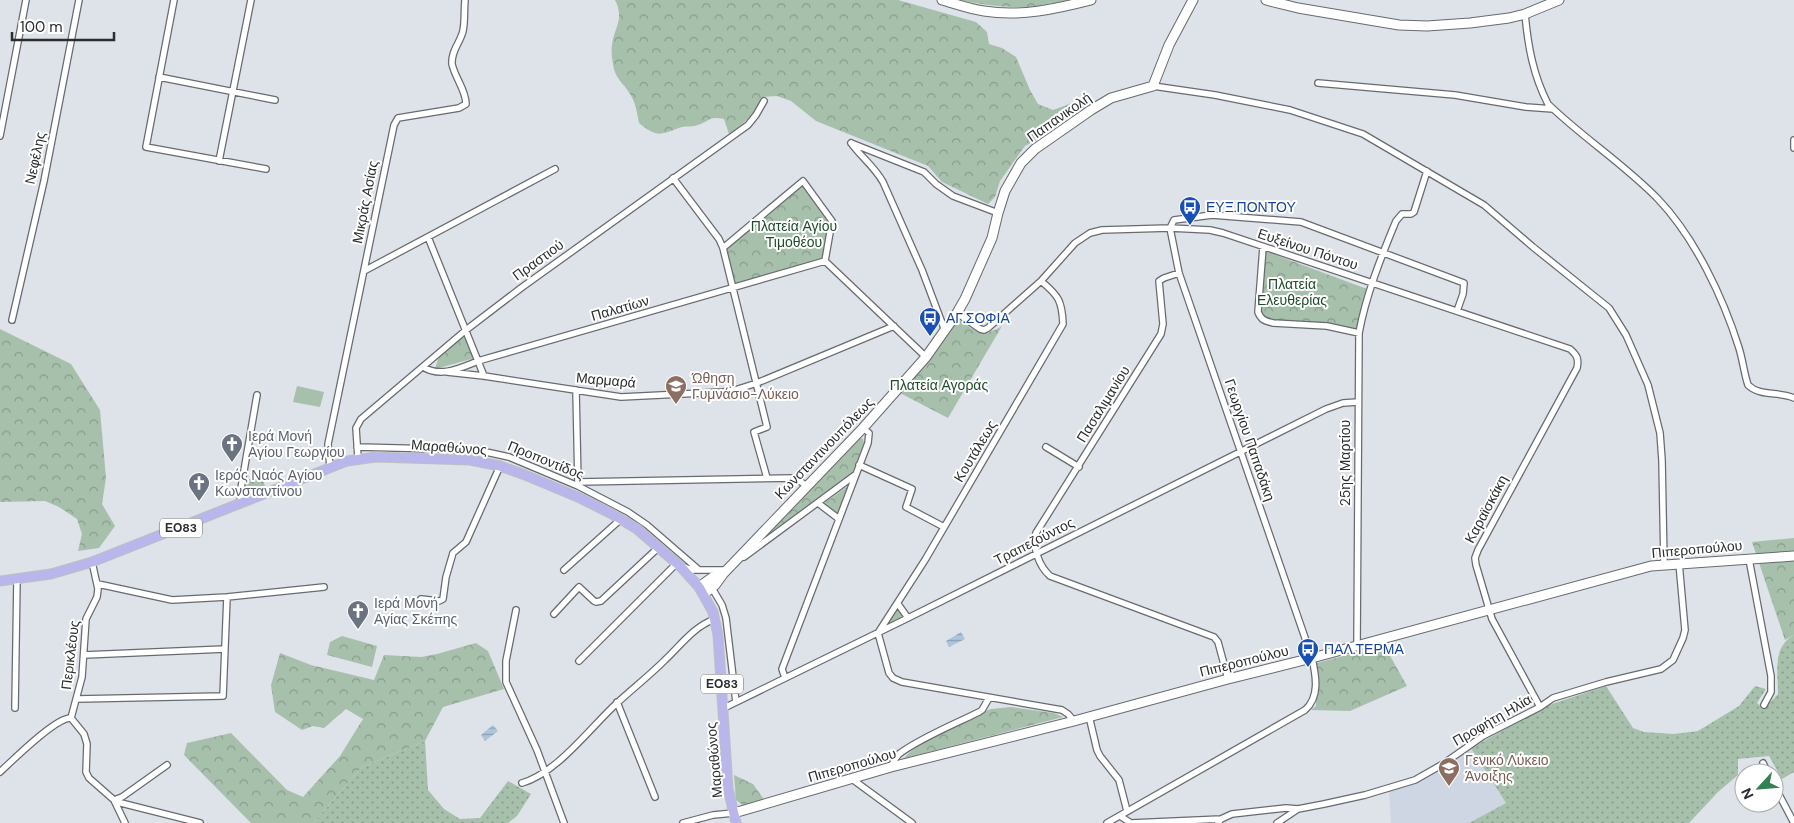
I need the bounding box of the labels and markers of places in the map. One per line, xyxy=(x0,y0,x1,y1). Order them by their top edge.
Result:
bus stop icon: ΕΥΞ.ΠΟΝΤΟΥ xyxy=(1178,195,1202,226)
place label: ΕΥΞ.ΠΟΝΤΟΥ xyxy=(1206,198,1296,216)
bus stop icon: ΑΓ.ΣΟΦΙΑ xyxy=(918,306,942,337)
place label: ΑΓ.ΣΟΦΙΑ xyxy=(946,309,1010,327)
place label: Ώθηση Γυμνάσιο-Λύκειο xyxy=(691,369,799,403)
school or university icon: Ώθηση Γυμνάσιο-Λύκειο xyxy=(664,374,688,405)
place label: Ιερά Μονή Αγίου Γεωργίου xyxy=(248,427,345,461)
church icon: Ιερά Μονή Αγίου Γεωργίου xyxy=(220,432,244,463)
place label: Ιερός Ναός Αγίου Κωνσταντίνου xyxy=(215,466,322,500)
church icon: Ιερός Ναός Αγίου Κωνσταντίνου xyxy=(187,471,211,502)
place label: Ιερά Μονή Αγίας Σκέπης xyxy=(374,594,457,628)
church icon: Ιερά Μονή Αγίας Σκέπης xyxy=(346,599,370,630)
bus stop icon: ΠΑΛ.ΤΕΡΜΑ xyxy=(1296,637,1320,668)
place label: ΠΑΛ.ΤΕΡΜΑ xyxy=(1324,640,1404,658)
place label: Γενικό Λύκειο Άνοιξης xyxy=(1465,751,1549,785)
school or university icon: Γενικό Λύκειο Άνοιξης xyxy=(1437,756,1461,787)

